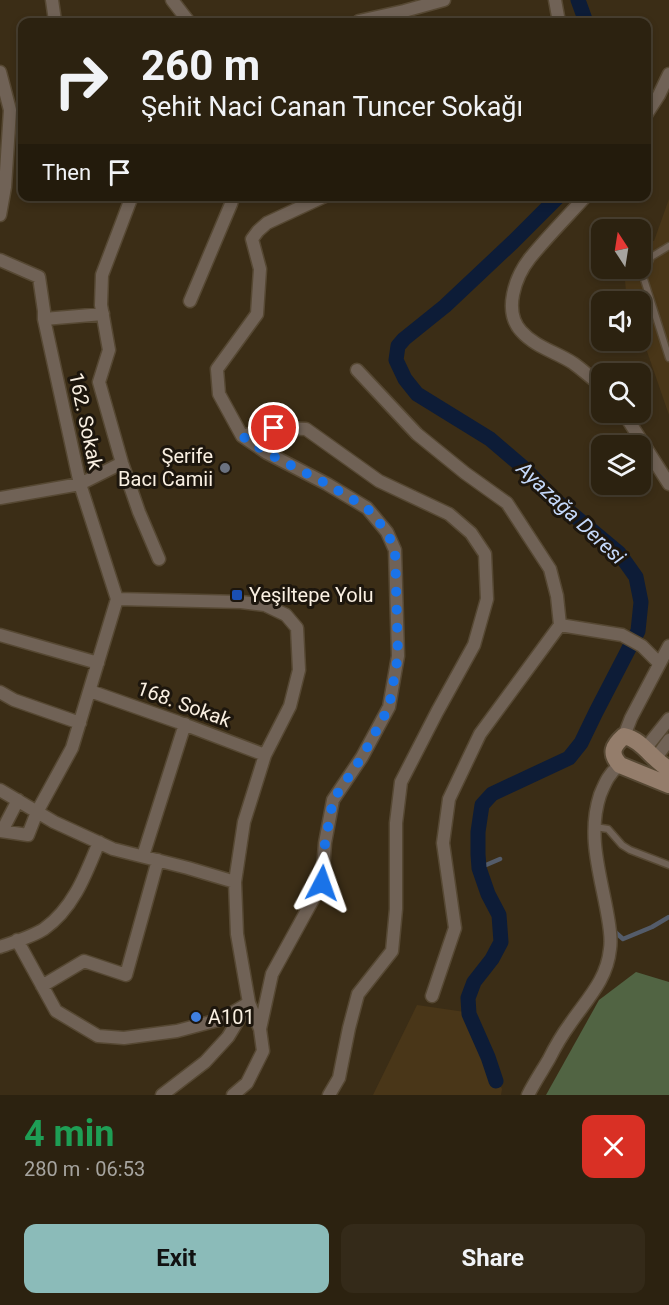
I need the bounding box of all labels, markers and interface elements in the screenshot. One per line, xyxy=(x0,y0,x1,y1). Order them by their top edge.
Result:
text: 260 m xyxy=(141,41,260,90)
icon: right xyxy=(42,42,120,120)
text: Şehit Naci Canan Tuncer Sokağı xyxy=(141,91,523,123)
icon: arrive xyxy=(103,156,136,189)
text: Then xyxy=(42,160,91,185)
north arrow xyxy=(591,219,651,279)
map controls xyxy=(591,219,651,495)
button: sound xyxy=(591,291,651,351)
button: search xyxy=(591,363,651,423)
street label: 162. Sokak xyxy=(64,370,108,472)
pin xyxy=(248,402,299,453)
icon: arrive xyxy=(257,411,290,444)
button: layers xyxy=(591,435,651,495)
place label: Şerife Bacı Camii xyxy=(118,444,213,491)
water label: Ayazağa Deresi xyxy=(511,456,630,569)
marker: Şerife Bacı Camii xyxy=(218,461,232,475)
place label: Yeşiltepe Yolu xyxy=(249,583,374,607)
marker: Yeşiltepe Yolu xyxy=(230,588,244,602)
street label: 168. Sokak xyxy=(134,676,235,732)
position arrow xyxy=(290,851,354,915)
place label: A101 xyxy=(208,1005,255,1029)
marker: A101 xyxy=(189,1010,203,1024)
text: 4 min xyxy=(24,1113,115,1155)
button: close xyxy=(582,1115,645,1178)
text: 280 m · 06:53 xyxy=(24,1157,145,1181)
button: Exit xyxy=(24,1224,329,1293)
button: Share xyxy=(341,1224,645,1293)

